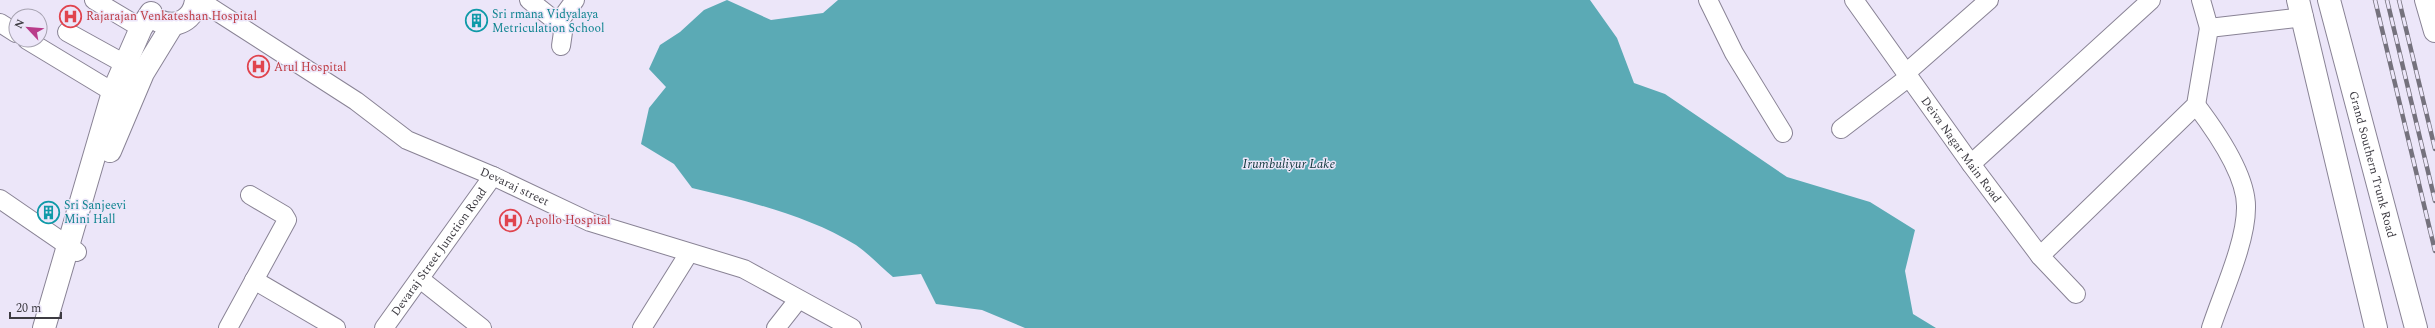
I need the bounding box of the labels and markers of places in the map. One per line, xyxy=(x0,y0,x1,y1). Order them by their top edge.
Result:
hospital icon: Rajarajan Venkateshan Hospital xyxy=(57,3,83,29)
place label: Sri rmana Vidyalaya Metriculation School xyxy=(492,5,604,38)
place label: Rajarajan Venkateshan Hospital xyxy=(86,7,257,26)
building icon: Sri rmana Vidyalaya Metriculation School xyxy=(463,8,489,34)
hospital icon: Arul Hospital xyxy=(246,54,272,80)
place label: Arul Hospital xyxy=(274,58,347,77)
place label: Sri Sanjeevi Mini Hall xyxy=(64,196,126,229)
building icon: Sri Sanjeevi Mini Hall xyxy=(35,199,61,225)
hospital icon: Apollo Hospital xyxy=(497,207,523,233)
place label: Apollo Hospital xyxy=(526,211,610,230)

